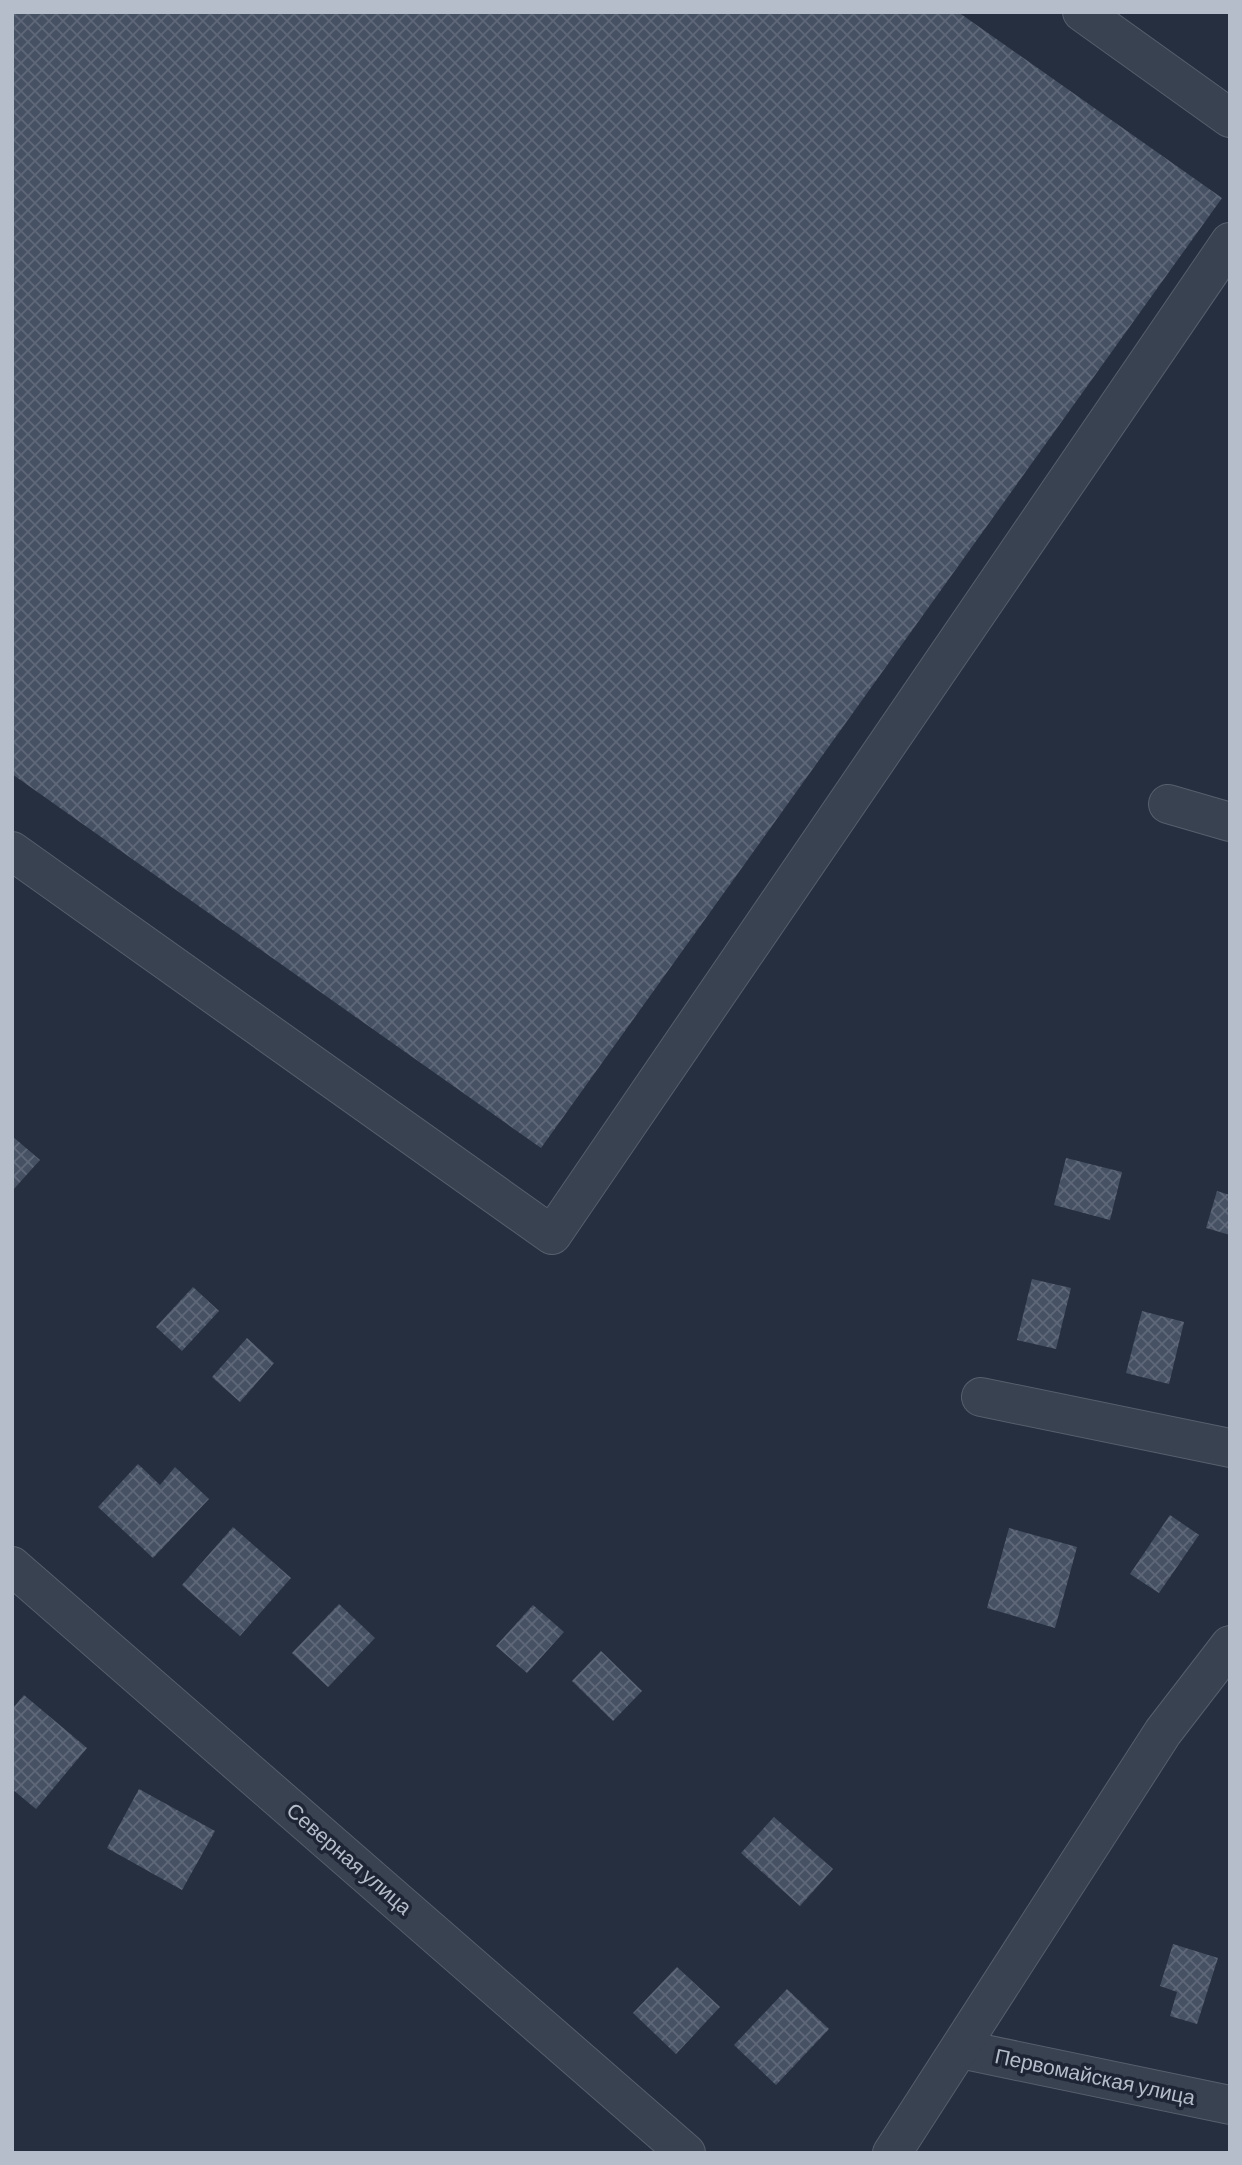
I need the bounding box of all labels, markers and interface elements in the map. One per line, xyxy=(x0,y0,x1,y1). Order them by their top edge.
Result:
street label: Северная улица xyxy=(282,1797,418,1919)
street label: Первомайская улица xyxy=(993,2042,1198,2109)

